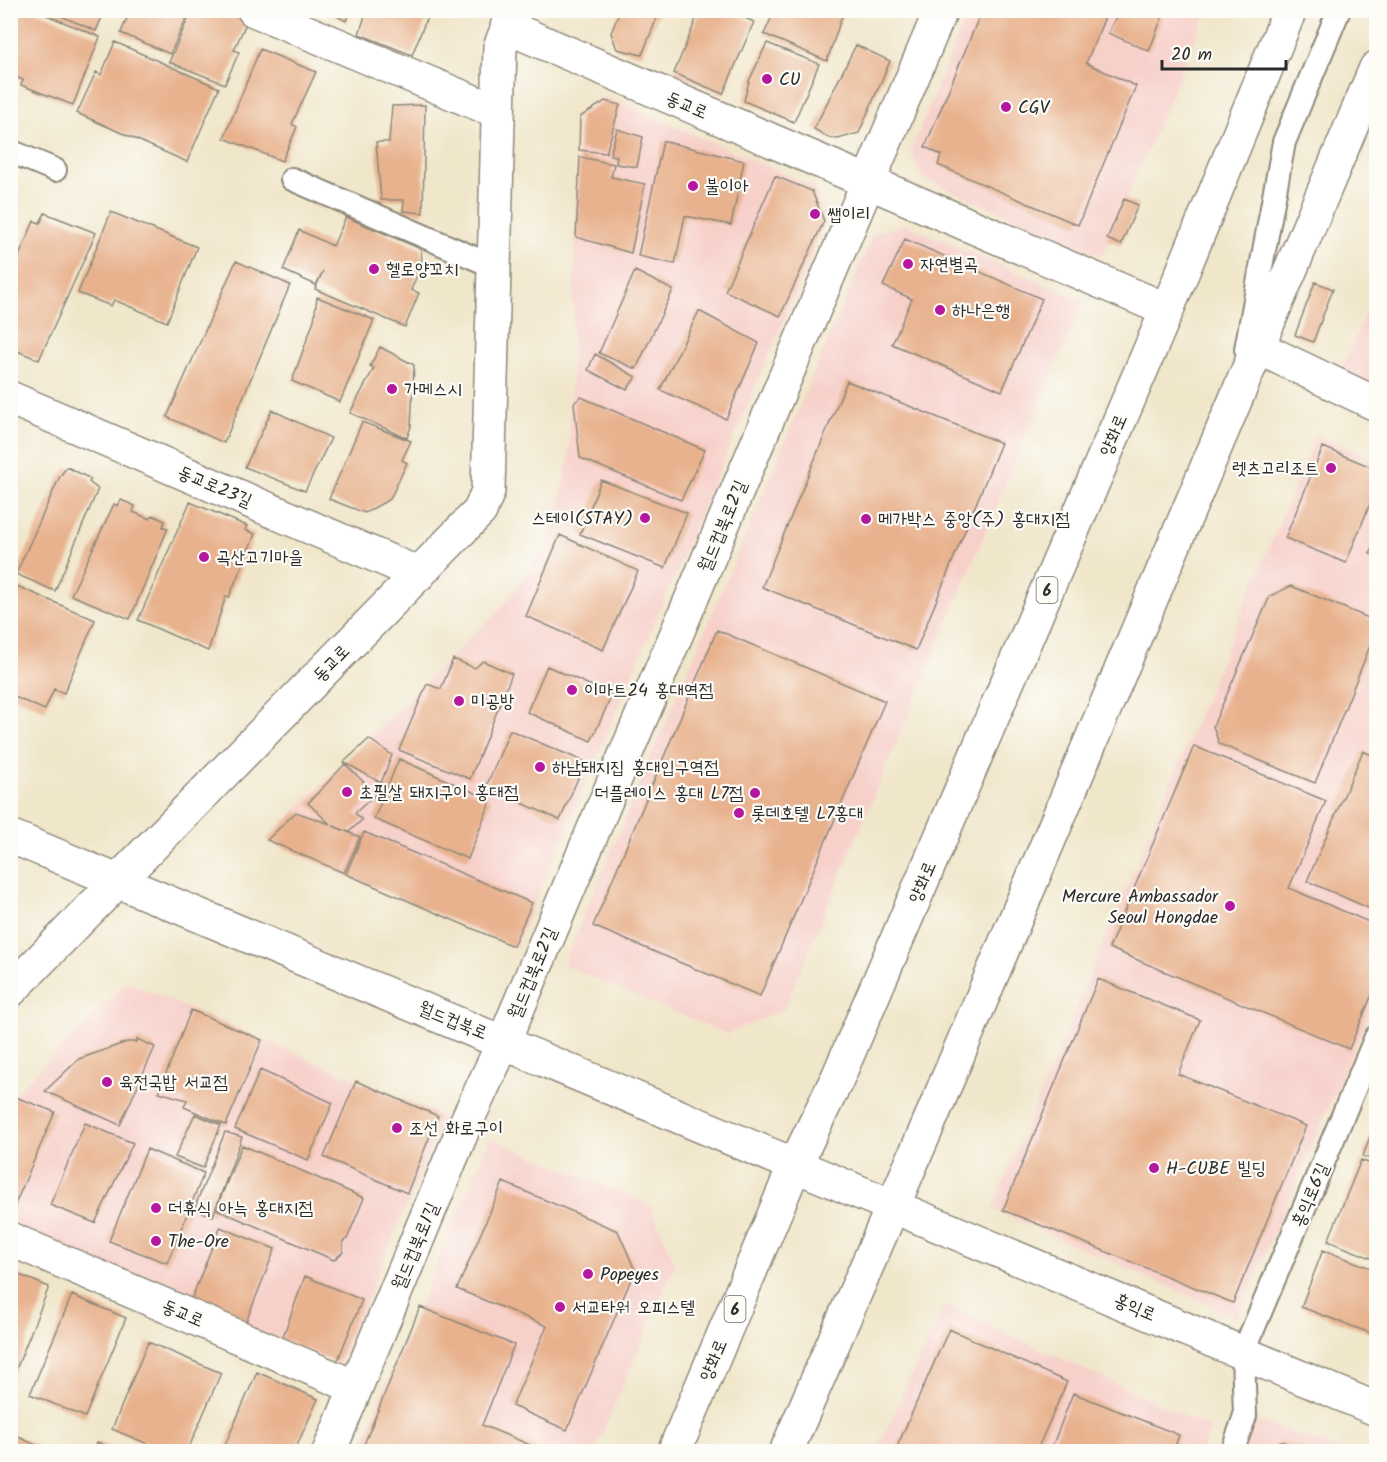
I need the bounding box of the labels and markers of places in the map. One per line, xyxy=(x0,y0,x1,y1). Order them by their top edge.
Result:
place label: CU xyxy=(779,66,801,95)
marker: CU xyxy=(760,72,774,86)
place label: CGV xyxy=(1018,94,1051,123)
marker: CGV xyxy=(999,100,1013,114)
place label: 불이아 xyxy=(705,173,749,202)
marker: 불이아 xyxy=(686,179,700,193)
place label: 쌥이리 xyxy=(827,201,870,230)
marker: 쌥이리 xyxy=(808,207,822,221)
place label: 자연별곡 xyxy=(920,251,978,280)
place label: 헬로양꼬치 xyxy=(386,256,458,285)
marker: 자연별곡 xyxy=(901,257,915,271)
marker: 헬로양꼬치 xyxy=(367,262,381,276)
place label: 하나은행 xyxy=(952,297,1010,326)
marker: 하나은행 xyxy=(933,303,947,317)
place label: 가메스시 xyxy=(404,376,462,405)
marker: 가메스시 xyxy=(385,382,399,396)
place label: 렛츠고리조트 xyxy=(1232,455,1319,484)
marker: 렛츠고리조트 xyxy=(1324,461,1338,475)
place label: 스테이(STAY) xyxy=(531,505,633,534)
place label: 메가박스 중앙(주) 홍대지점 xyxy=(878,506,1070,535)
marker: 스테이(STAY) xyxy=(638,511,652,525)
marker: 메가박스 중앙(주) 홍대지점 xyxy=(859,512,873,526)
place label: 곡산고기마을 xyxy=(216,544,303,573)
marker: 곡산고기마을 xyxy=(197,550,211,564)
place label: 이마트24 홍대역점 xyxy=(584,677,714,706)
marker: 이마트24 홍대역점 xyxy=(565,683,579,697)
place label: 미공방 xyxy=(471,688,515,717)
marker: 미공방 xyxy=(452,694,466,708)
place label: 하남돼지집 홍대입구역점 xyxy=(552,754,719,783)
marker: 하남돼지집 홍대입구역점 xyxy=(533,760,547,774)
place label: 초필살 돼지구이 홍대점 xyxy=(359,779,519,808)
place label: 더플레이스 홍대 L7점 xyxy=(595,780,744,809)
marker: 초필살 돼지구이 홍대점 xyxy=(340,785,354,799)
marker: 더플레이스 홍대 L7점 xyxy=(748,786,762,800)
place label: 롯데호텔 L7홍대 xyxy=(751,800,863,829)
marker: 롯데호텔 L7홍대 xyxy=(732,806,746,820)
place label: Mercure Ambassador Seoul Hongdae xyxy=(1062,883,1219,933)
marker: Mercure Ambassador Seoul Hongdae xyxy=(1223,899,1237,913)
place label: 육전국밥 서교점 xyxy=(119,1069,228,1098)
marker: 육전국밥 서교점 xyxy=(100,1075,114,1089)
place label: 조선 화로구이 xyxy=(409,1115,503,1144)
marker: 조선 화로구이 xyxy=(390,1121,404,1135)
place label: H-CUBE 빌딩 xyxy=(1166,1155,1266,1184)
marker: H-CUBE 빌딩 xyxy=(1147,1161,1161,1175)
place label: 더휴식 아늑 홍대지점 xyxy=(168,1195,313,1224)
marker: 더휴식 아늑 홍대지점 xyxy=(149,1201,163,1215)
place label: The-Ore xyxy=(168,1228,229,1257)
marker: The-Ore xyxy=(149,1234,163,1248)
place label: Popeyes xyxy=(600,1261,659,1290)
marker: Popeyes xyxy=(581,1267,595,1281)
place label: 서교타워 오피스텔 xyxy=(572,1294,695,1323)
marker: 서교타워 오피스텔 xyxy=(553,1300,567,1314)

